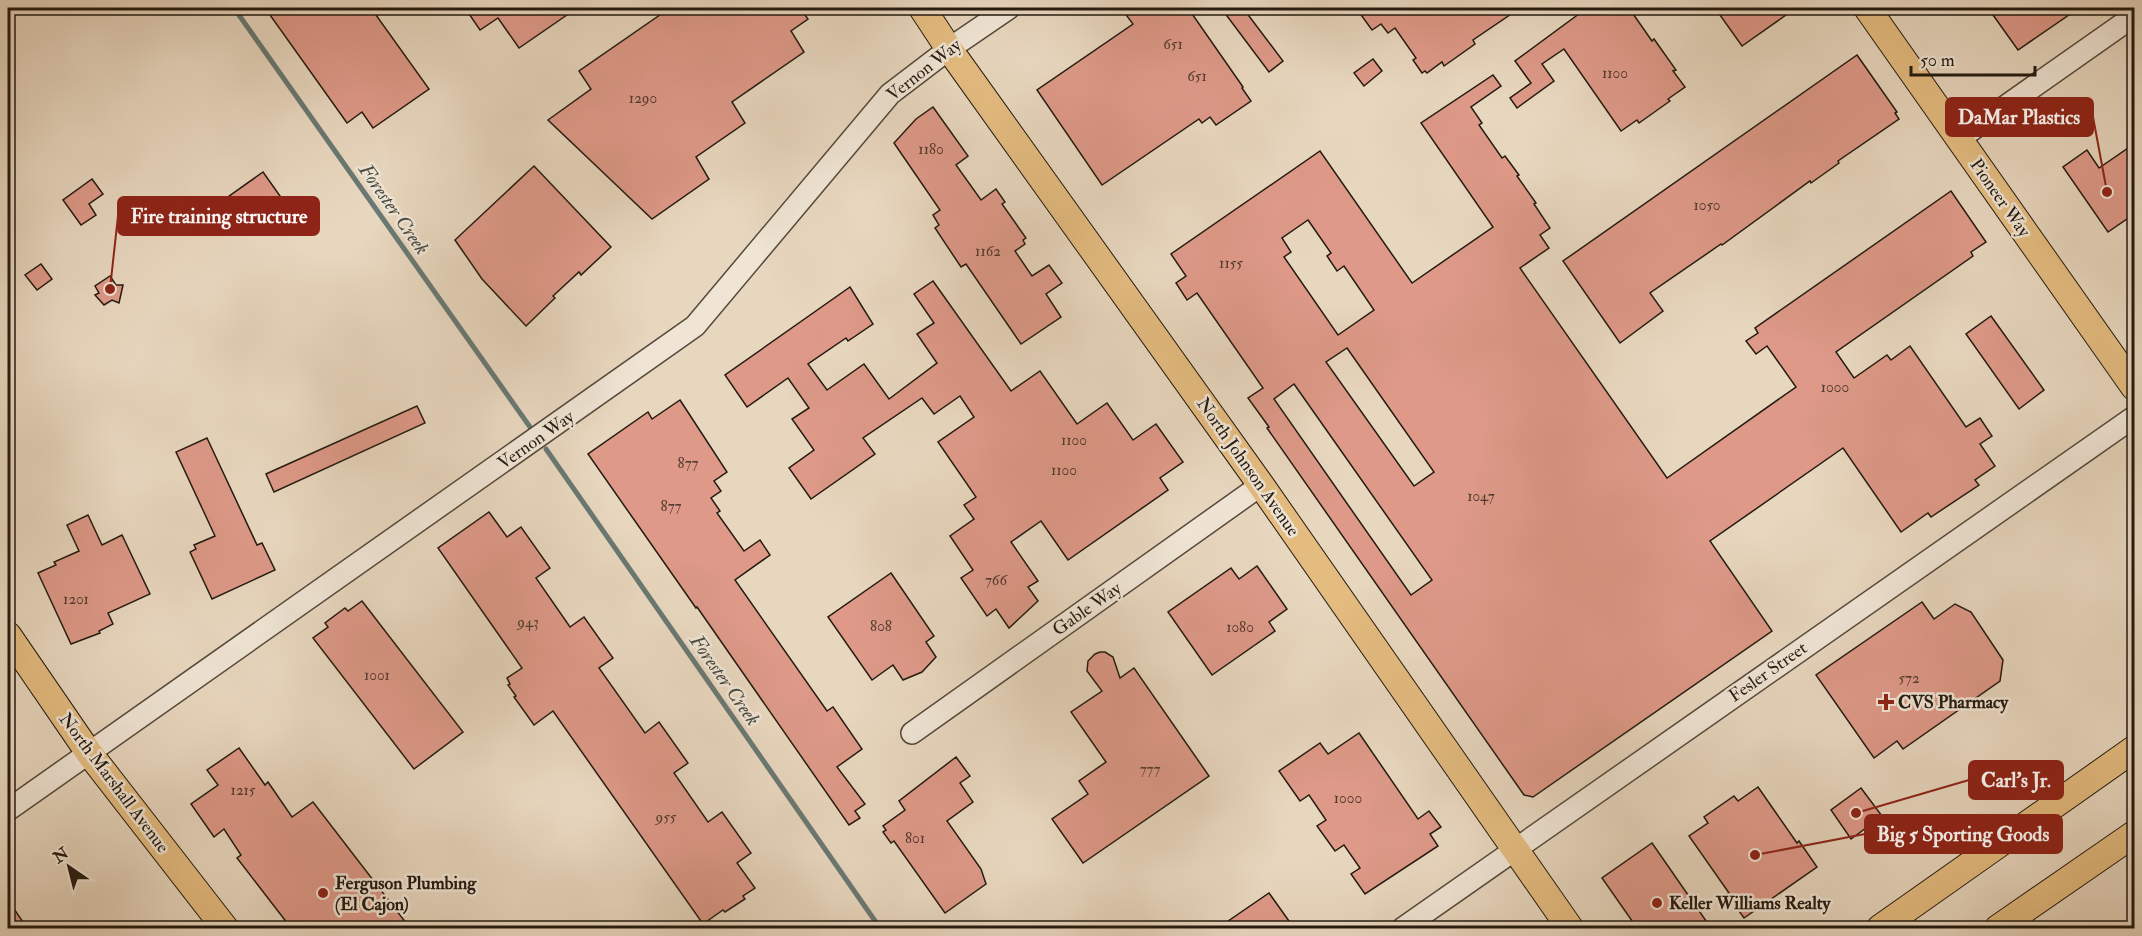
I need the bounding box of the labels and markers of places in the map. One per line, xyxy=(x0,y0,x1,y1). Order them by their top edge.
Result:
callout: DaMar Plastics xyxy=(1946,98,2093,136)
callout: Fire training structure xyxy=(118,197,319,235)
place label: CVS Pharmacy xyxy=(1898,691,2009,714)
marker: CVS Pharmacy xyxy=(1879,695,1893,709)
callout: Carl's Jr. xyxy=(1969,761,2063,799)
callout: Big 5 Sporting Goods xyxy=(1865,815,2062,853)
place label: Ferguson Plumbing (El Cajon) xyxy=(335,872,477,916)
marker: Ferguson Plumbing (El Cajon) xyxy=(316,886,330,900)
place label: Keller Williams Realty xyxy=(1669,892,1831,915)
marker: Keller Williams Realty xyxy=(1650,896,1664,910)

